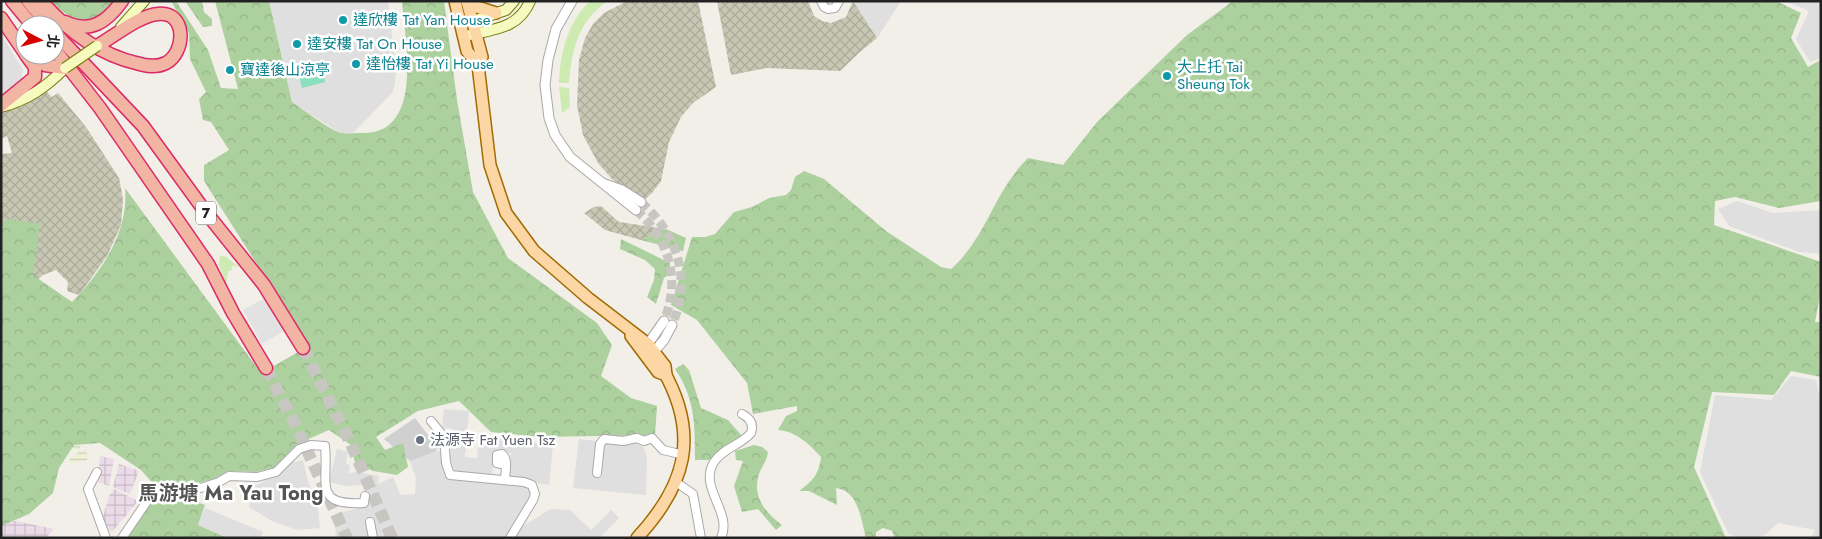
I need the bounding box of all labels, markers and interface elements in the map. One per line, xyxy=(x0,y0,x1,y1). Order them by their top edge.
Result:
place label: 達欣樓 Tat Yan House xyxy=(353,9,491,31)
marker: 達欣樓 Tat Yan House xyxy=(337,14,349,26)
north arrow xyxy=(15,15,65,65)
text: 北 xyxy=(42,33,64,49)
place label: 達安樓 Tat On House xyxy=(307,33,442,55)
marker: 達安樓 Tat On House xyxy=(291,38,303,50)
place label: 達怡樓 Tat Yi House xyxy=(366,53,494,75)
place label: 大上托 Tai Sheung Tok xyxy=(1177,56,1250,95)
marker: 達怡樓 Tat Yi House xyxy=(350,58,362,70)
place label: 寶達後山涼亭 xyxy=(240,59,330,81)
marker: 寶達後山涼亭 xyxy=(224,64,236,76)
marker: 大上托 Tai Sheung Tok xyxy=(1161,70,1173,82)
road number: 7 xyxy=(196,202,216,224)
place label: 法源寺 Fat Yuen Tsz xyxy=(430,429,556,451)
marker: 法源寺 Fat Yuen Tsz xyxy=(414,434,426,446)
district label: 馬游塘 Ma Yau Tong xyxy=(139,479,323,508)

